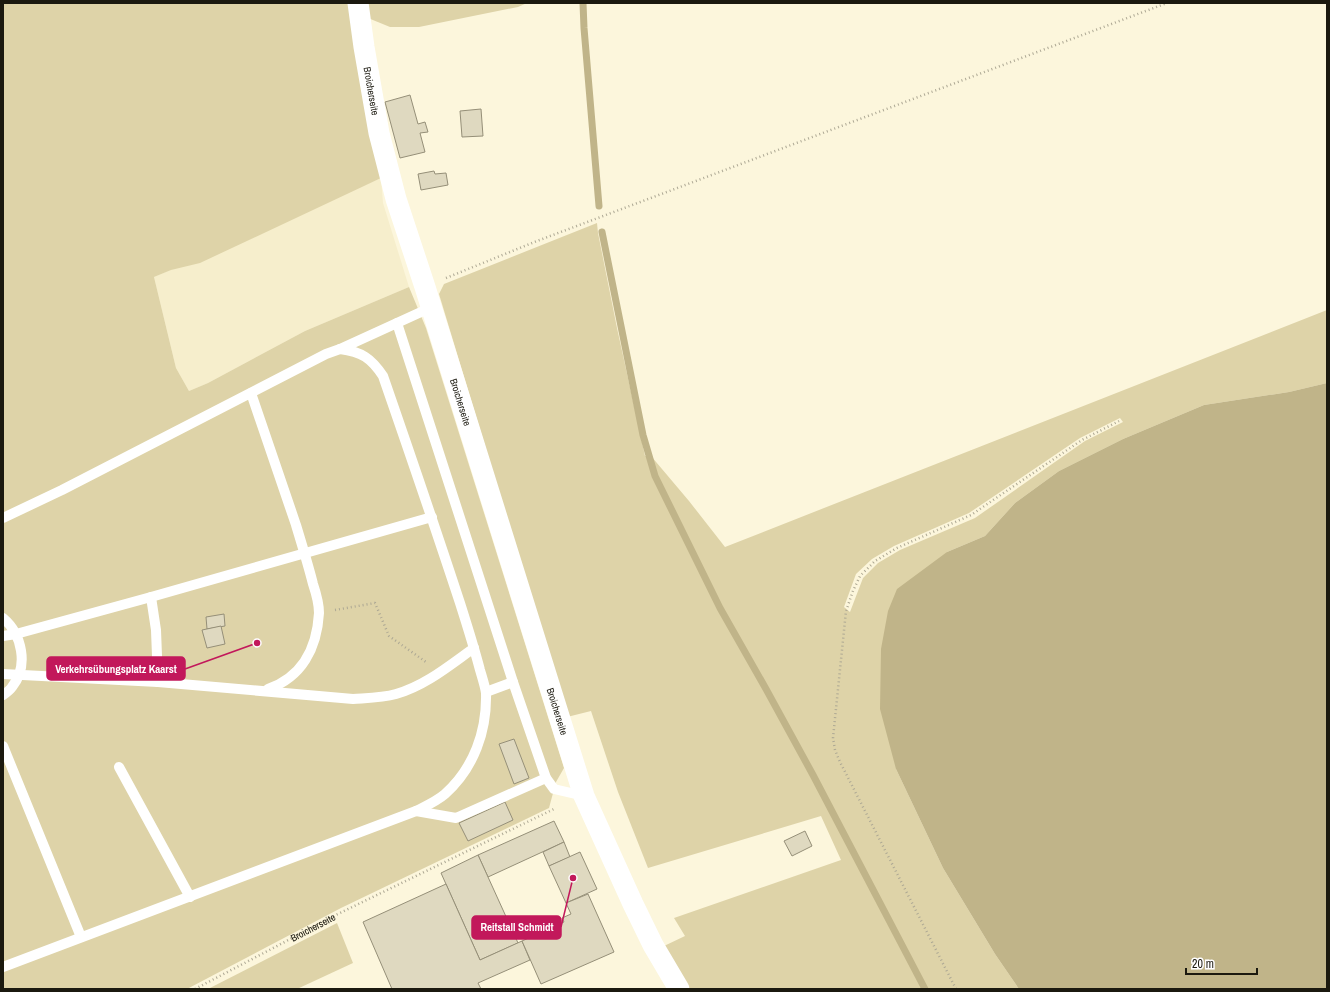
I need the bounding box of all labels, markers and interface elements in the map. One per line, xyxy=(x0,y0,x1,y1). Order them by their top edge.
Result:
street label: Broicherseite xyxy=(361,66,382,117)
street label: Broicherseite xyxy=(447,377,474,428)
callout: Verkehrsübungsplatz Kaarst xyxy=(47,657,185,680)
text: Verkehrsübungsplatz Kaarst xyxy=(55,662,177,676)
street label: Broicherseite xyxy=(544,686,571,737)
street label: Broicherseite xyxy=(288,910,338,945)
callout: Reitstall Schmidt xyxy=(472,916,561,939)
text: Reitstall Schmidt xyxy=(480,920,554,934)
scale bar xyxy=(1186,950,1257,976)
text: 20 m xyxy=(1192,956,1214,972)

